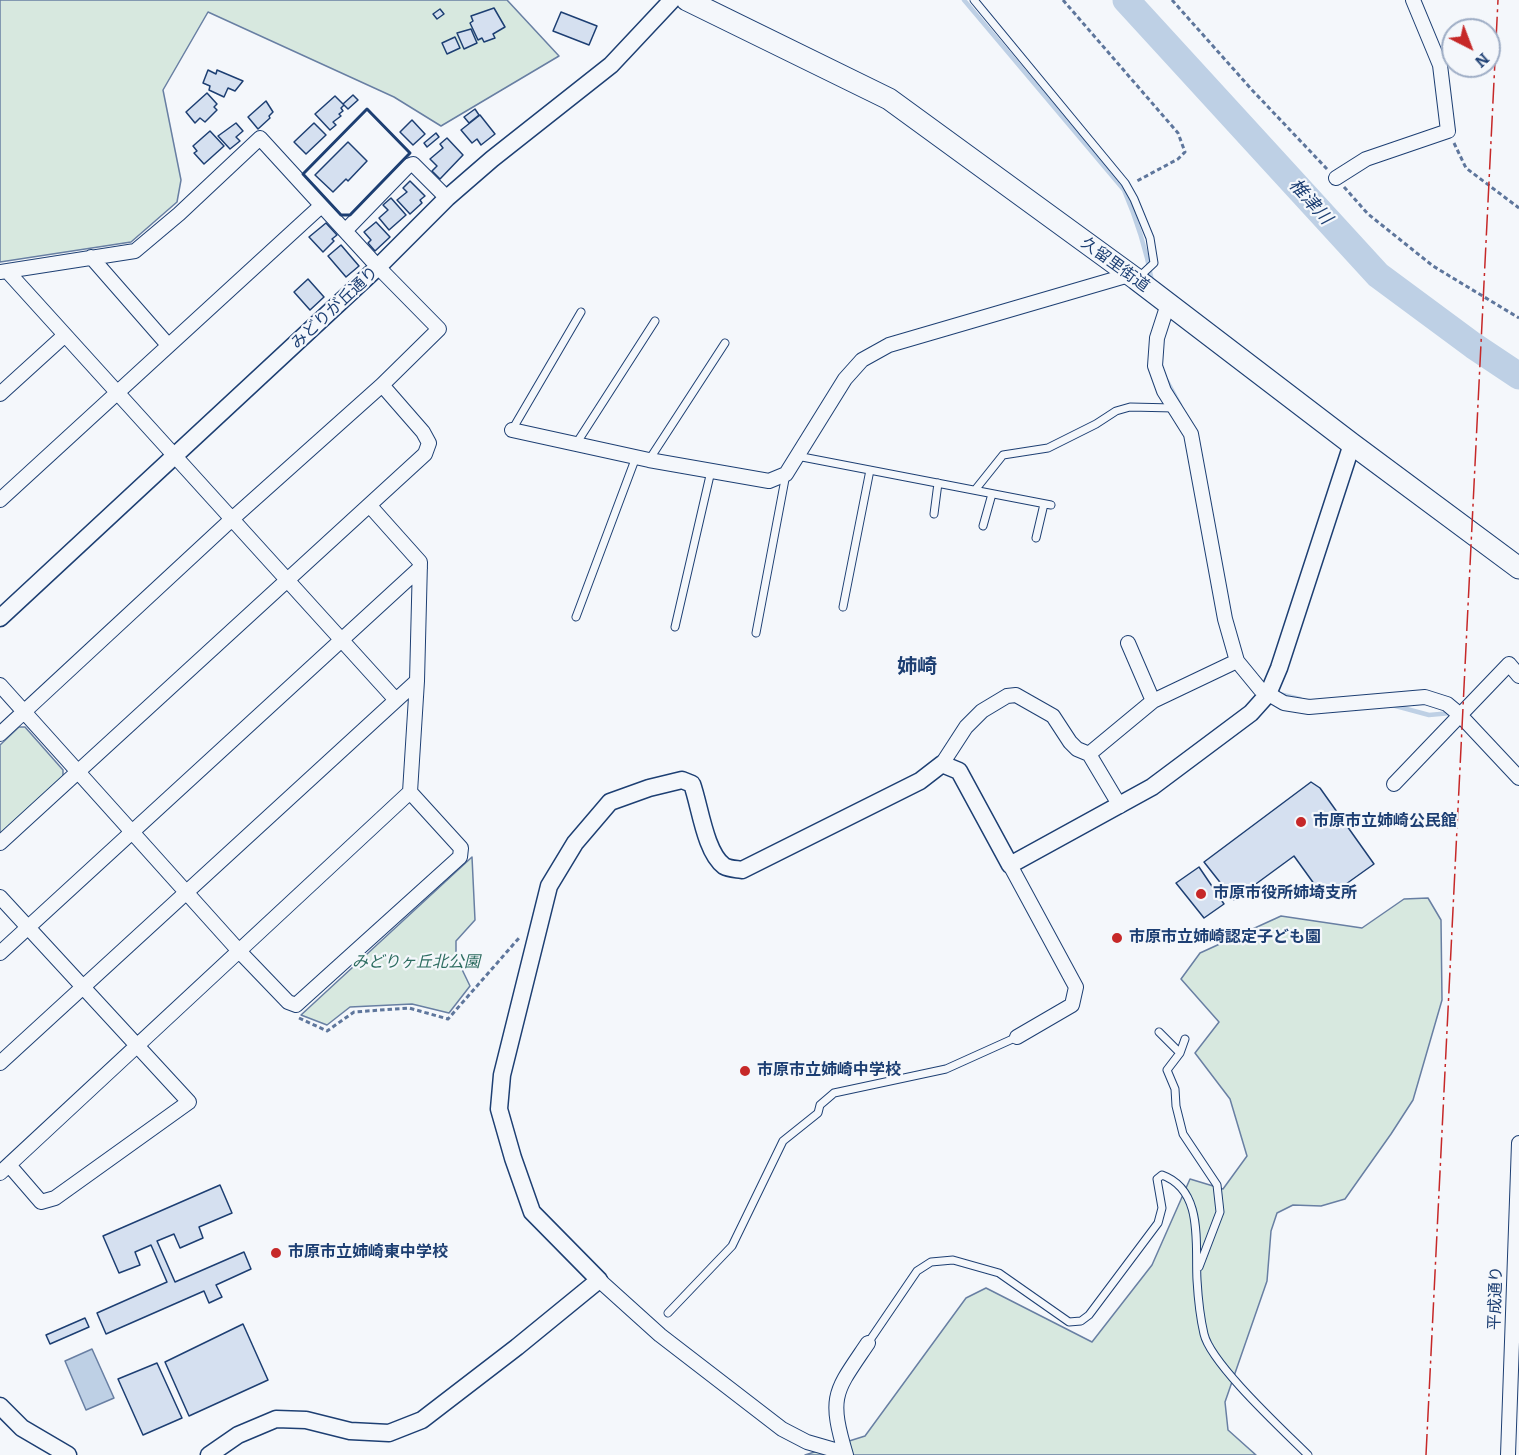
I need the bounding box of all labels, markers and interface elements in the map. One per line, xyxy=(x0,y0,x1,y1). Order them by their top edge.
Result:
north arrow xyxy=(1441,18,1501,78)
text: N xyxy=(1471,49,1493,71)
water label: 椎津川 xyxy=(1284,175,1336,229)
street label: 久留里街道 xyxy=(1077,234,1153,296)
street label: みどりが丘通り xyxy=(287,263,383,353)
district label: 姉崎 xyxy=(897,655,937,679)
place label: 市原市立姉崎公民館 xyxy=(1313,812,1457,832)
marker: 市原市立姉崎公民館 xyxy=(1294,815,1308,829)
place label: 市原市役所姉埼支所 xyxy=(1213,884,1357,904)
marker: 市原市役所姉埼支所 xyxy=(1194,887,1208,901)
place label: 市原市立姉崎認定子ども園 xyxy=(1129,928,1321,948)
marker: 市原市立姉崎認定子ども園 xyxy=(1110,931,1124,945)
park label: みどりヶ丘北公園 xyxy=(352,953,480,973)
place label: 市原市立姉崎中学校 xyxy=(757,1061,901,1081)
marker: 市原市立姉崎中学校 xyxy=(738,1064,752,1078)
place label: 市原市立姉崎東中学校 xyxy=(288,1243,448,1263)
marker: 市原市立姉崎東中学校 xyxy=(269,1246,283,1260)
street label: 平成通り xyxy=(1485,1266,1507,1330)

